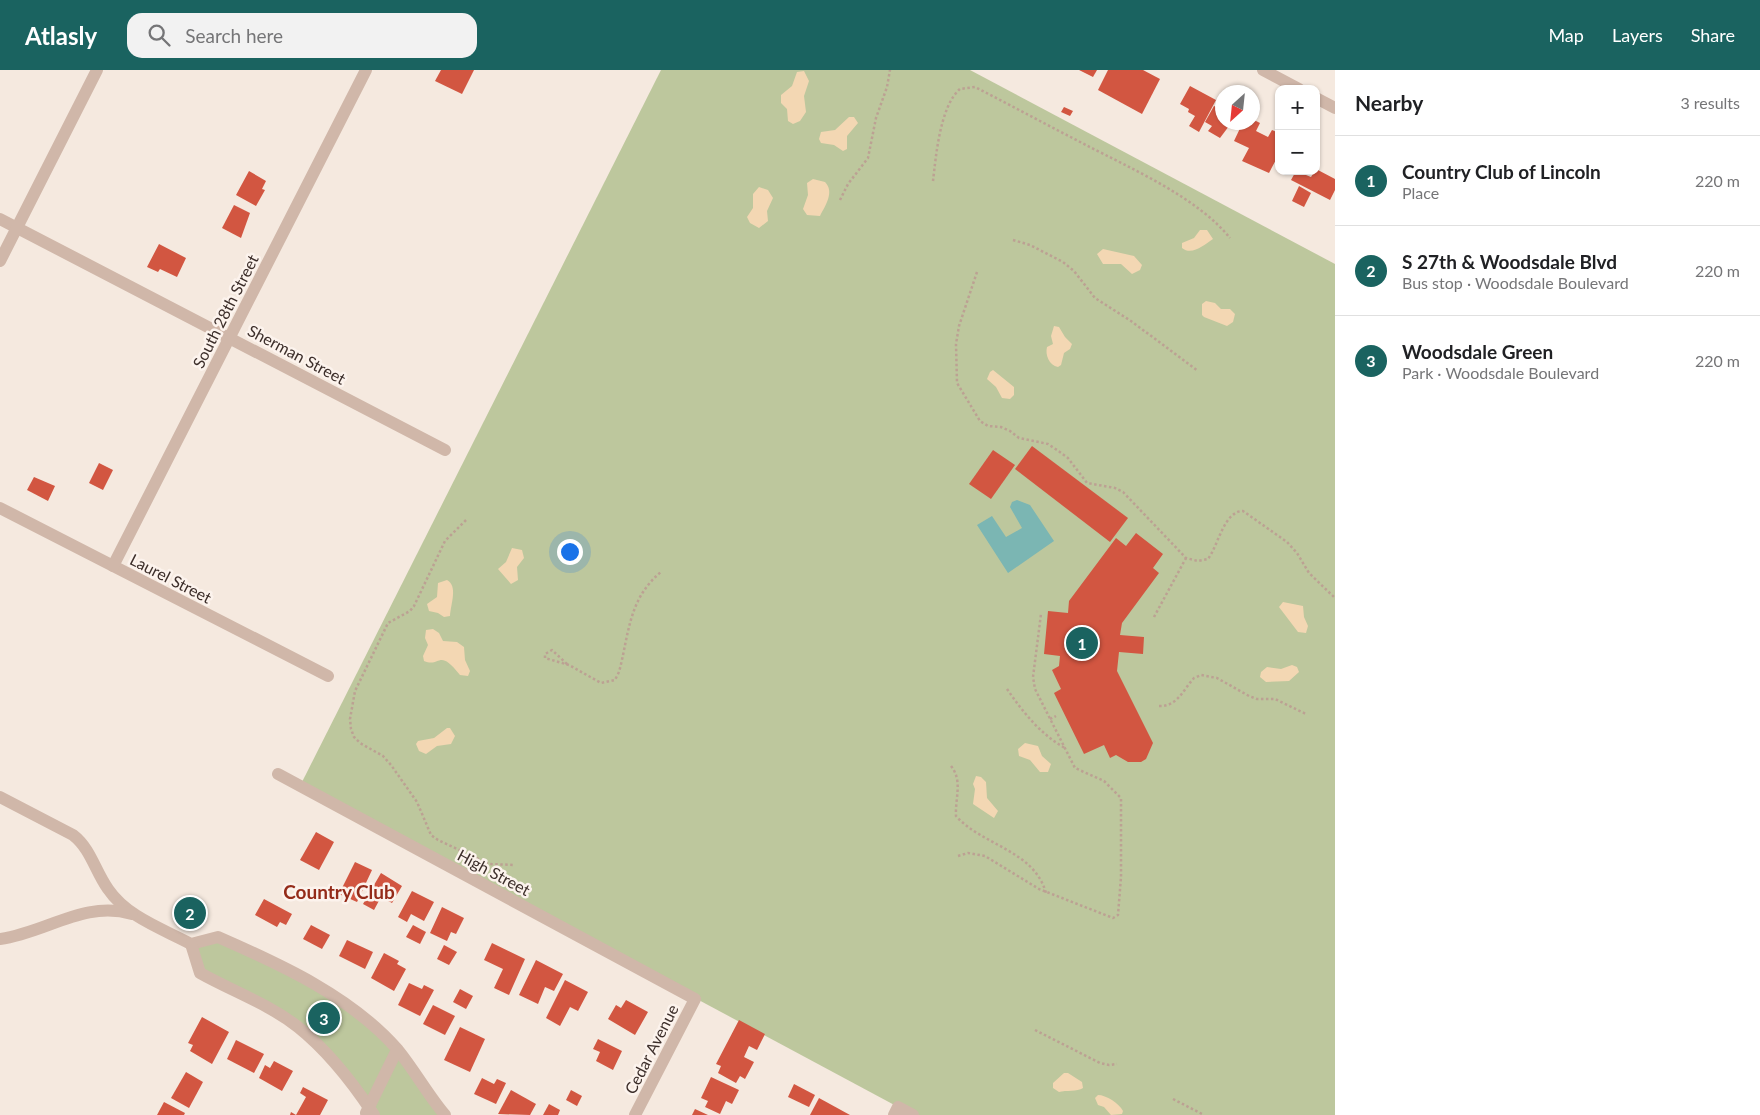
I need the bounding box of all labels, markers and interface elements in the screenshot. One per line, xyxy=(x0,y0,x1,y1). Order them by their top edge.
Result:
search box xyxy=(127,13,477,58)
text: Atlasly xyxy=(25,21,97,50)
icon: search xyxy=(145,21,173,49)
text: Search here xyxy=(185,24,283,47)
text: Map xyxy=(1548,24,1584,46)
text: Layers xyxy=(1612,24,1663,46)
text: Share xyxy=(1691,24,1735,46)
north arrow xyxy=(1215,85,1260,130)
map controls xyxy=(1275,85,1320,175)
button: + xyxy=(1275,85,1320,130)
text: Nearby xyxy=(1355,90,1423,115)
text: 3 results xyxy=(1680,93,1740,112)
button: − xyxy=(1275,130,1320,175)
text: Country Club of Lincoln xyxy=(1402,160,1601,183)
text: 1 xyxy=(1366,171,1376,190)
text: 220 m xyxy=(1695,171,1740,190)
text: Place xyxy=(1402,183,1439,202)
text: S 27th & Woodsdale Blvd xyxy=(1402,250,1617,273)
street label: South 28th Street xyxy=(188,251,262,371)
text: 2 xyxy=(1366,261,1376,280)
text: 220 m xyxy=(1695,261,1740,280)
text: Bus stop · Woodsdale Boulevard xyxy=(1402,273,1629,292)
street label: Sherman Street xyxy=(245,320,349,388)
text: Woodsdale Green xyxy=(1402,340,1553,363)
text: 3 xyxy=(1366,351,1376,370)
text: 220 m xyxy=(1695,351,1740,370)
text: Park · Woodsdale Boulevard xyxy=(1402,363,1599,382)
your location xyxy=(557,539,583,565)
street label: Laurel Street xyxy=(127,549,215,607)
pin: 1 xyxy=(1066,624,1098,662)
street label: High Street xyxy=(454,845,534,899)
district label: Country Club xyxy=(283,880,395,903)
pin: 2 xyxy=(174,894,206,932)
pin: 3 xyxy=(308,999,340,1037)
street label: Cedar Avenue xyxy=(620,1001,682,1097)

